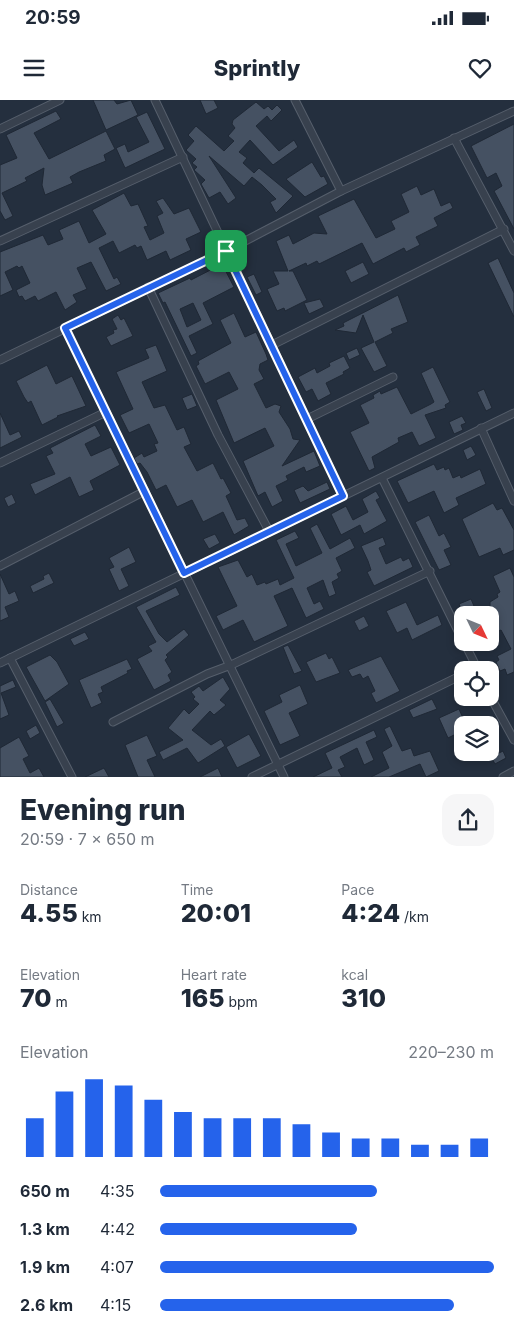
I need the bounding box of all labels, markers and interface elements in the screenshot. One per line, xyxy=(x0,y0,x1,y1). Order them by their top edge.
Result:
text: 20:59 xyxy=(25,6,81,29)
icon: menu xyxy=(20,54,48,82)
icon: heart xyxy=(466,54,494,82)
text: Sprintly xyxy=(214,55,300,81)
pin xyxy=(205,230,247,272)
icon: arrive xyxy=(212,237,240,265)
north arrow xyxy=(454,606,499,651)
map controls xyxy=(454,606,499,761)
button: locate xyxy=(454,661,499,706)
button: layers xyxy=(454,716,499,761)
text: Evening run xyxy=(20,793,186,827)
button: share xyxy=(442,794,494,846)
text: 20:59 · 7 × 650 m xyxy=(20,829,155,849)
text: Distance xyxy=(20,881,78,898)
text: Time xyxy=(181,881,214,898)
text: Pace xyxy=(341,881,374,898)
text: 4.55 xyxy=(20,898,78,928)
text: 20:01 xyxy=(181,898,251,928)
text: 4:24 xyxy=(341,898,400,928)
text: km xyxy=(78,908,102,925)
text: /km xyxy=(400,908,429,925)
text: Elevation xyxy=(20,966,80,983)
text: Heart rate xyxy=(181,966,247,983)
text: kcal xyxy=(341,966,368,983)
text: 70 xyxy=(20,983,52,1013)
text: 165 xyxy=(181,983,225,1013)
text: 310 xyxy=(341,983,386,1013)
text: m xyxy=(52,993,68,1010)
text: bpm xyxy=(225,993,258,1010)
text: Elevation xyxy=(20,1042,89,1062)
text: 220–230 m xyxy=(408,1042,494,1062)
text: 650 m xyxy=(20,1181,70,1201)
text: 4:35 xyxy=(100,1181,135,1201)
text: 1.3 km xyxy=(20,1219,70,1239)
text: 4:42 xyxy=(100,1219,135,1239)
text: 1.9 km xyxy=(20,1257,70,1277)
text: 4:07 xyxy=(100,1257,134,1277)
text: 2.6 km xyxy=(20,1295,73,1315)
text: 4:15 xyxy=(100,1295,131,1315)

